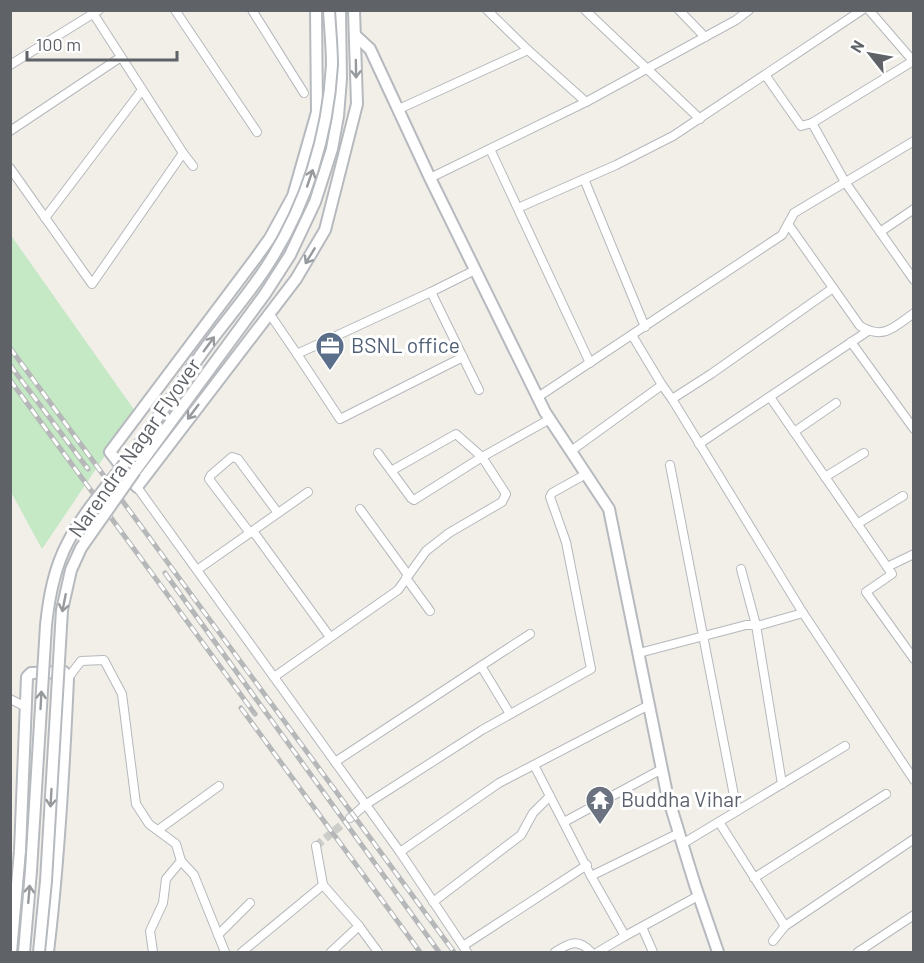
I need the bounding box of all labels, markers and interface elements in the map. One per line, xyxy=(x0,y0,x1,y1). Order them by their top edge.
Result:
scale bar xyxy=(27,24,177,62)
north arrow xyxy=(840,24,900,84)
text: 100 m xyxy=(36,33,81,55)
text: N xyxy=(846,37,868,55)
one-way arrow xyxy=(350,58,362,78)
one-way arrow xyxy=(305,169,316,188)
one-way arrow xyxy=(303,247,315,264)
office icon: BSNL office xyxy=(314,330,346,372)
place label: BSNL office xyxy=(351,332,460,357)
one-way arrow xyxy=(203,336,216,352)
street label: Narendra Nagar Flyover xyxy=(62,352,205,542)
one-way arrow xyxy=(187,404,200,420)
one-way arrow xyxy=(58,593,69,612)
one-way arrow xyxy=(36,690,47,710)
temple icon: Buddha Vihar xyxy=(584,784,616,826)
place label: Buddha Vihar xyxy=(621,786,742,811)
one-way arrow xyxy=(45,787,56,807)
one-way arrow xyxy=(24,885,35,905)

